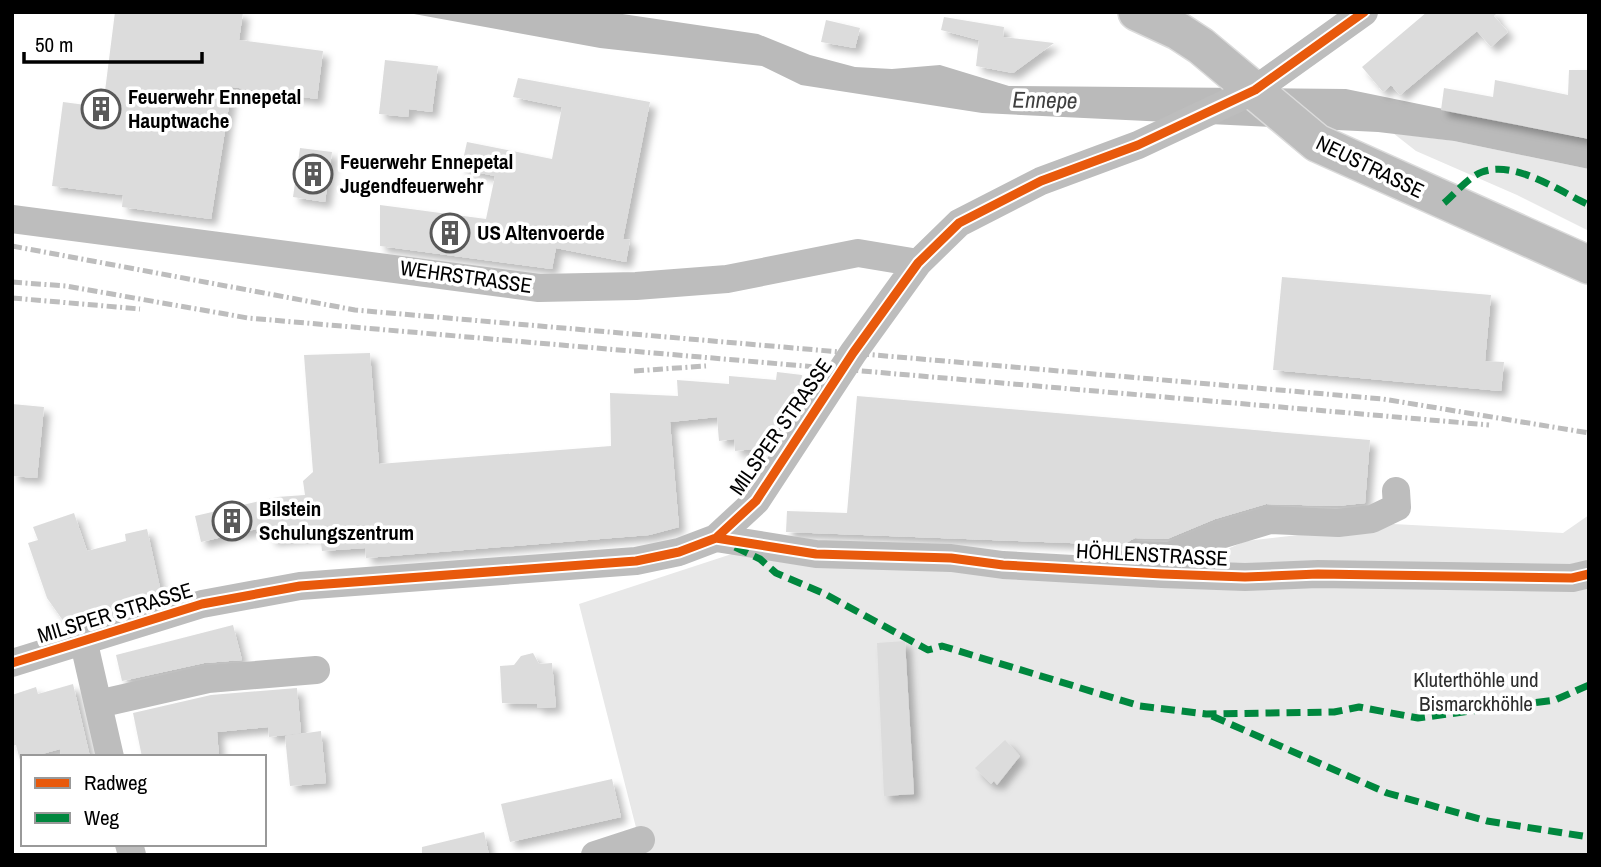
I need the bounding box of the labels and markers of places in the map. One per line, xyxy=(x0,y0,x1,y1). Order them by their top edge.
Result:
place label: Feuerwehr Ennepetal Hauptwache xyxy=(128,82,301,135)
building icon: Feuerwehr Ennepetal Hauptwache xyxy=(80,88,122,130)
place label: Feuerwehr Ennepetal Jugendfeuerwehr xyxy=(340,147,513,200)
building icon: Feuerwehr Ennepetal Jugendfeuerwehr xyxy=(292,153,334,195)
building icon: US Altenvoerde xyxy=(429,212,471,254)
place label: US Altenvoerde xyxy=(477,218,605,247)
place label: Bilstein Schulungszentrum xyxy=(259,494,414,547)
building icon: Bilstein Schulungszentrum xyxy=(211,500,253,542)

